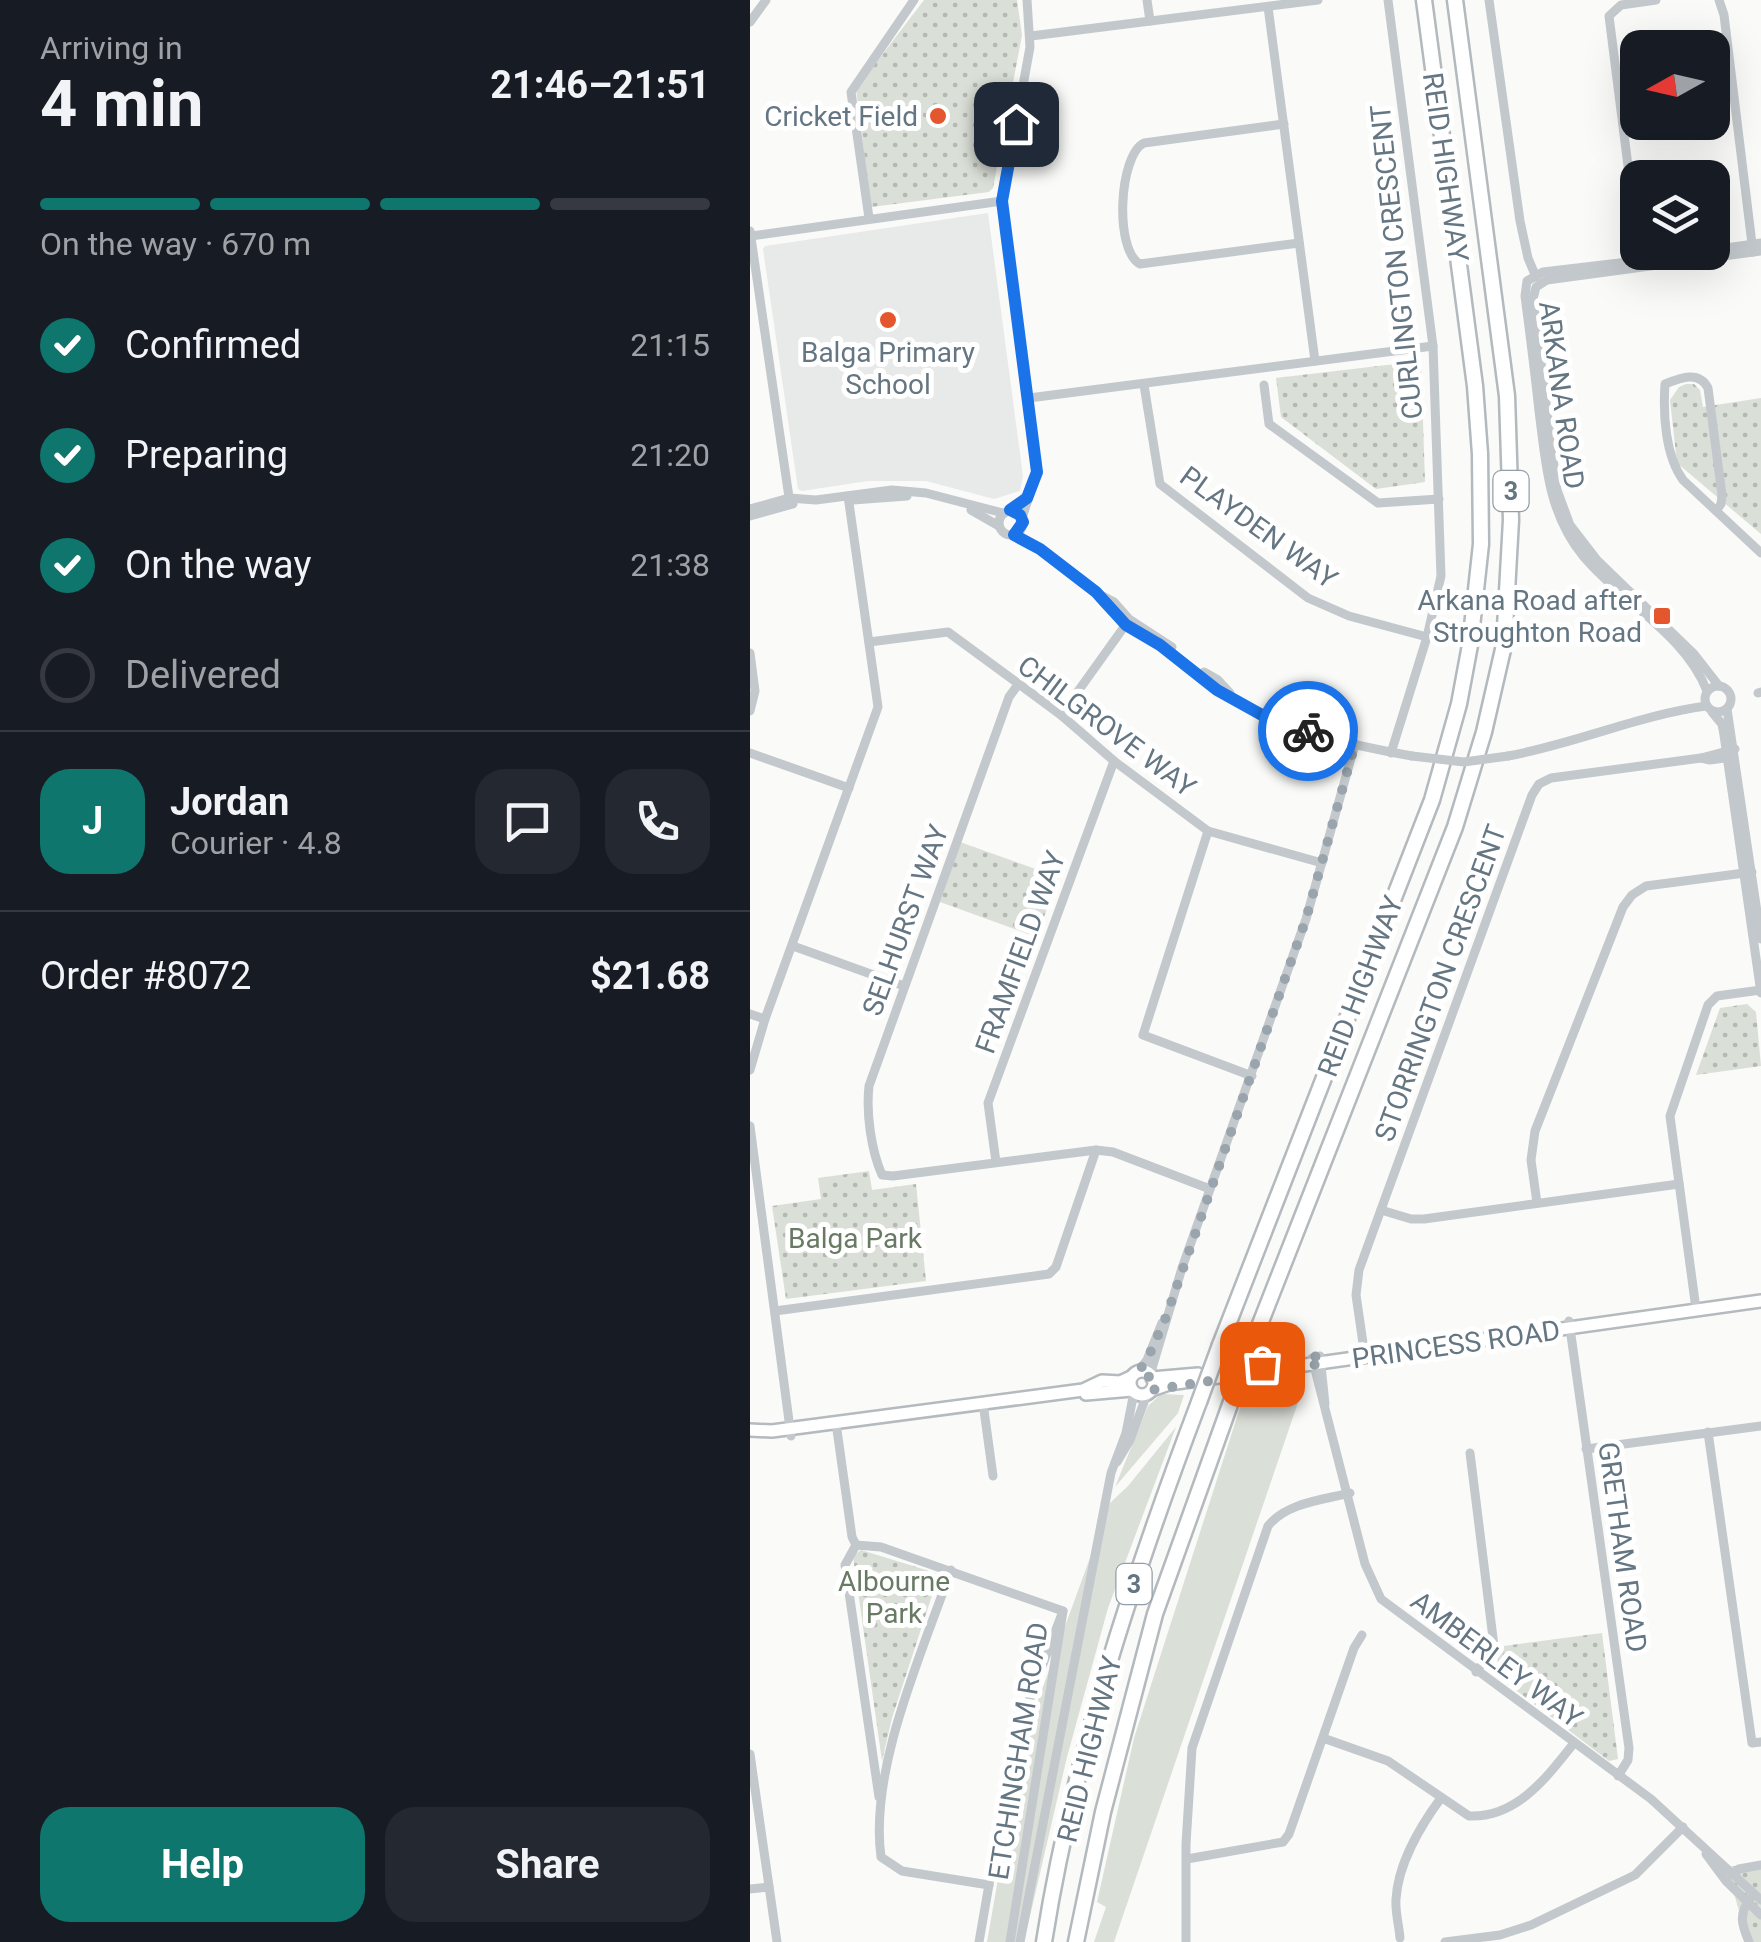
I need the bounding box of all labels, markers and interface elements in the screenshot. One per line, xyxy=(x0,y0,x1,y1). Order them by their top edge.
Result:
text: Arriving in xyxy=(40,29,183,67)
north arrow xyxy=(1620,30,1730,140)
map controls xyxy=(1620,30,1730,270)
text: 21:46–21:51 xyxy=(490,63,710,107)
text: 4 min xyxy=(40,66,203,142)
street label: REID HIGHWAY xyxy=(1416,70,1475,264)
pin xyxy=(974,82,1059,167)
icon: home xyxy=(989,97,1044,152)
place label: Cricket Field xyxy=(764,100,918,133)
street label: CURLINGTON CRESCENT xyxy=(1364,103,1429,421)
marker: Cricket Field xyxy=(927,105,949,127)
button: layers xyxy=(1620,160,1730,270)
text: On the way · 670 m xyxy=(40,225,311,263)
street label: ARKANA ROAD xyxy=(1532,299,1591,491)
marker: Balga Primary School xyxy=(877,309,899,331)
icon: check xyxy=(40,318,95,373)
text: Confirmed xyxy=(125,323,301,367)
text: 21:15 xyxy=(630,326,710,364)
place label: Balga Primary School xyxy=(801,336,975,401)
icon: check xyxy=(40,428,95,483)
text: Preparing xyxy=(125,433,288,477)
text: 21:20 xyxy=(630,436,710,474)
street label: PLAYDEN WAY xyxy=(1174,459,1344,596)
road number: 3 xyxy=(1494,471,1528,511)
icon: check xyxy=(40,538,95,593)
text: On the way xyxy=(125,543,311,587)
text: 21:38 xyxy=(630,546,710,584)
place label: Arkana Road after Stroughton Road xyxy=(1418,584,1643,649)
marker: Arkana Road after Stroughton Road xyxy=(1651,605,1673,627)
street label: CHILGROVE WAY xyxy=(1011,649,1202,804)
text: Delivered xyxy=(125,653,281,697)
courier xyxy=(1258,681,1358,781)
icon: bike xyxy=(1281,704,1336,759)
button: chat xyxy=(475,769,580,874)
button: phone xyxy=(605,769,710,874)
text: Jordan xyxy=(170,780,289,824)
text: J xyxy=(82,799,103,843)
street label: SELHURST WAY xyxy=(856,820,955,1020)
street label: STORRINGTON CRESCENT xyxy=(1368,820,1513,1146)
text: Courier · 4.8 xyxy=(170,824,342,862)
street label: FRAMFIELD WAY xyxy=(969,846,1072,1058)
street label: REID HIGHWAY xyxy=(1311,891,1410,1081)
text: Order #8072 xyxy=(40,954,251,998)
text: $21.68 xyxy=(590,954,710,998)
park label: Balga Park xyxy=(788,1222,923,1255)
street label: PRINCESS ROAD xyxy=(1350,1314,1562,1375)
pin xyxy=(1220,1322,1305,1407)
icon: bag xyxy=(1235,1337,1290,1392)
street label: GRETHAM ROAD xyxy=(1591,1440,1654,1654)
road number: 3 xyxy=(1116,1564,1152,1604)
park label: Albourne Park xyxy=(838,1565,950,1630)
street label: AMBERLEY WAY xyxy=(1404,1584,1589,1735)
street label: ETCHINGHAM ROAD xyxy=(982,1620,1055,1882)
street label: REID HIGHWAY xyxy=(1050,1652,1129,1846)
button: Help xyxy=(40,1807,365,1922)
button: Share xyxy=(385,1807,710,1922)

